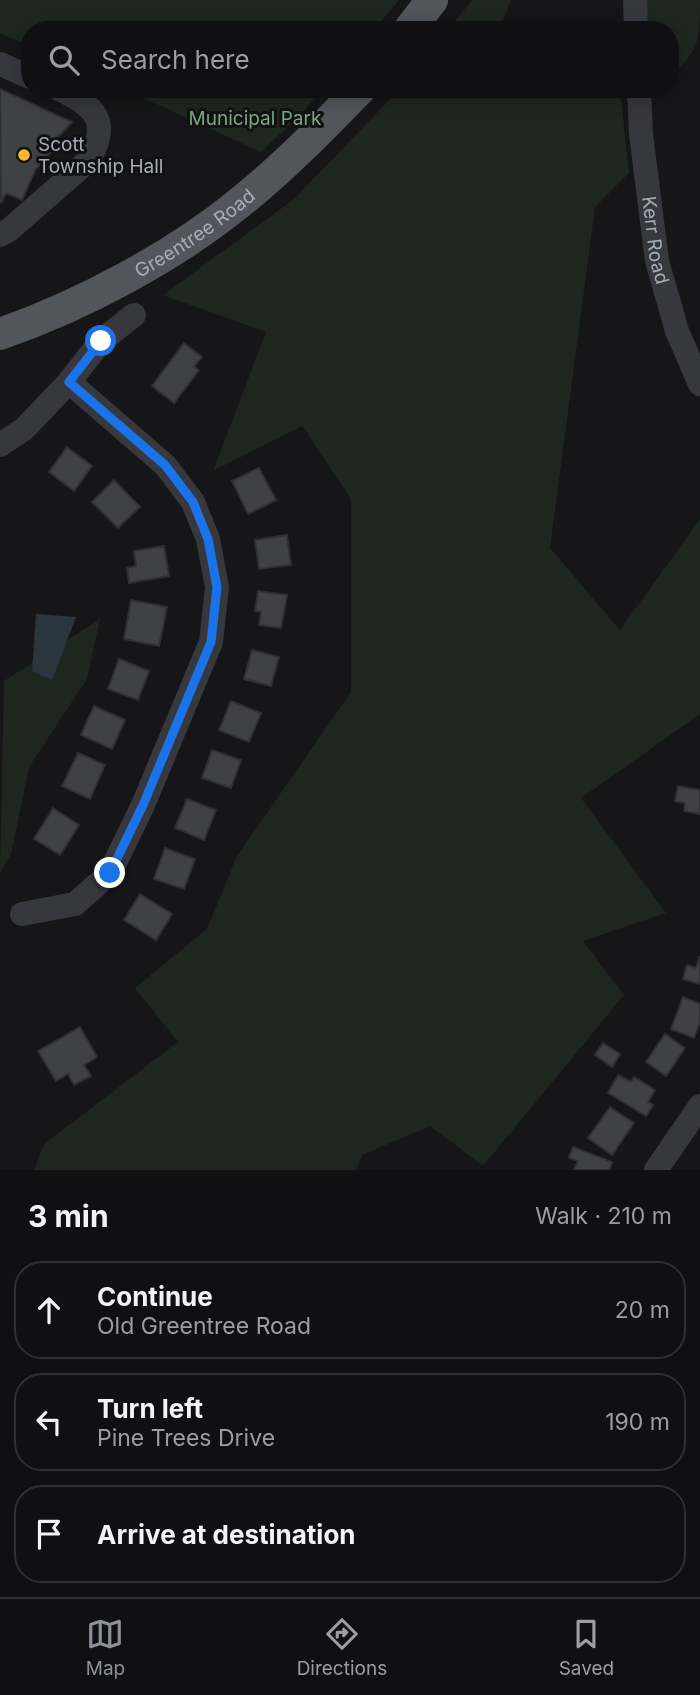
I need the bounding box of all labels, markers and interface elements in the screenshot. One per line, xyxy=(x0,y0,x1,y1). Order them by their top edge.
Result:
search box xyxy=(21,21,679,98)
icon: search xyxy=(45,41,83,79)
text: Search here xyxy=(101,44,250,75)
park label: Municipal Park xyxy=(189,107,322,130)
place label: Scott Township Hall xyxy=(38,133,163,178)
marker: Scott Township Hall xyxy=(16,147,32,163)
street label: Greentree Road xyxy=(130,184,259,282)
street label: Kerr Road xyxy=(637,195,674,287)
route start xyxy=(85,325,116,356)
route end xyxy=(94,857,125,888)
text: 3 min xyxy=(28,1198,109,1234)
text: Walk · 210 m xyxy=(535,1202,672,1230)
text: Continue xyxy=(97,1281,213,1312)
icon: ahead xyxy=(30,1291,68,1329)
text: 20 m xyxy=(615,1296,670,1324)
text: Old Greentree Road xyxy=(97,1312,311,1340)
text: Turn left xyxy=(97,1393,203,1424)
icon: left xyxy=(30,1403,68,1441)
text: 190 m xyxy=(605,1408,670,1436)
text: Pine Trees Drive xyxy=(97,1424,275,1452)
icon: arrive xyxy=(30,1515,68,1553)
text: Arrive at destination xyxy=(97,1519,356,1550)
tab: Map xyxy=(86,1615,125,1680)
tab: Directions xyxy=(297,1615,387,1680)
tab: Saved xyxy=(559,1615,614,1680)

